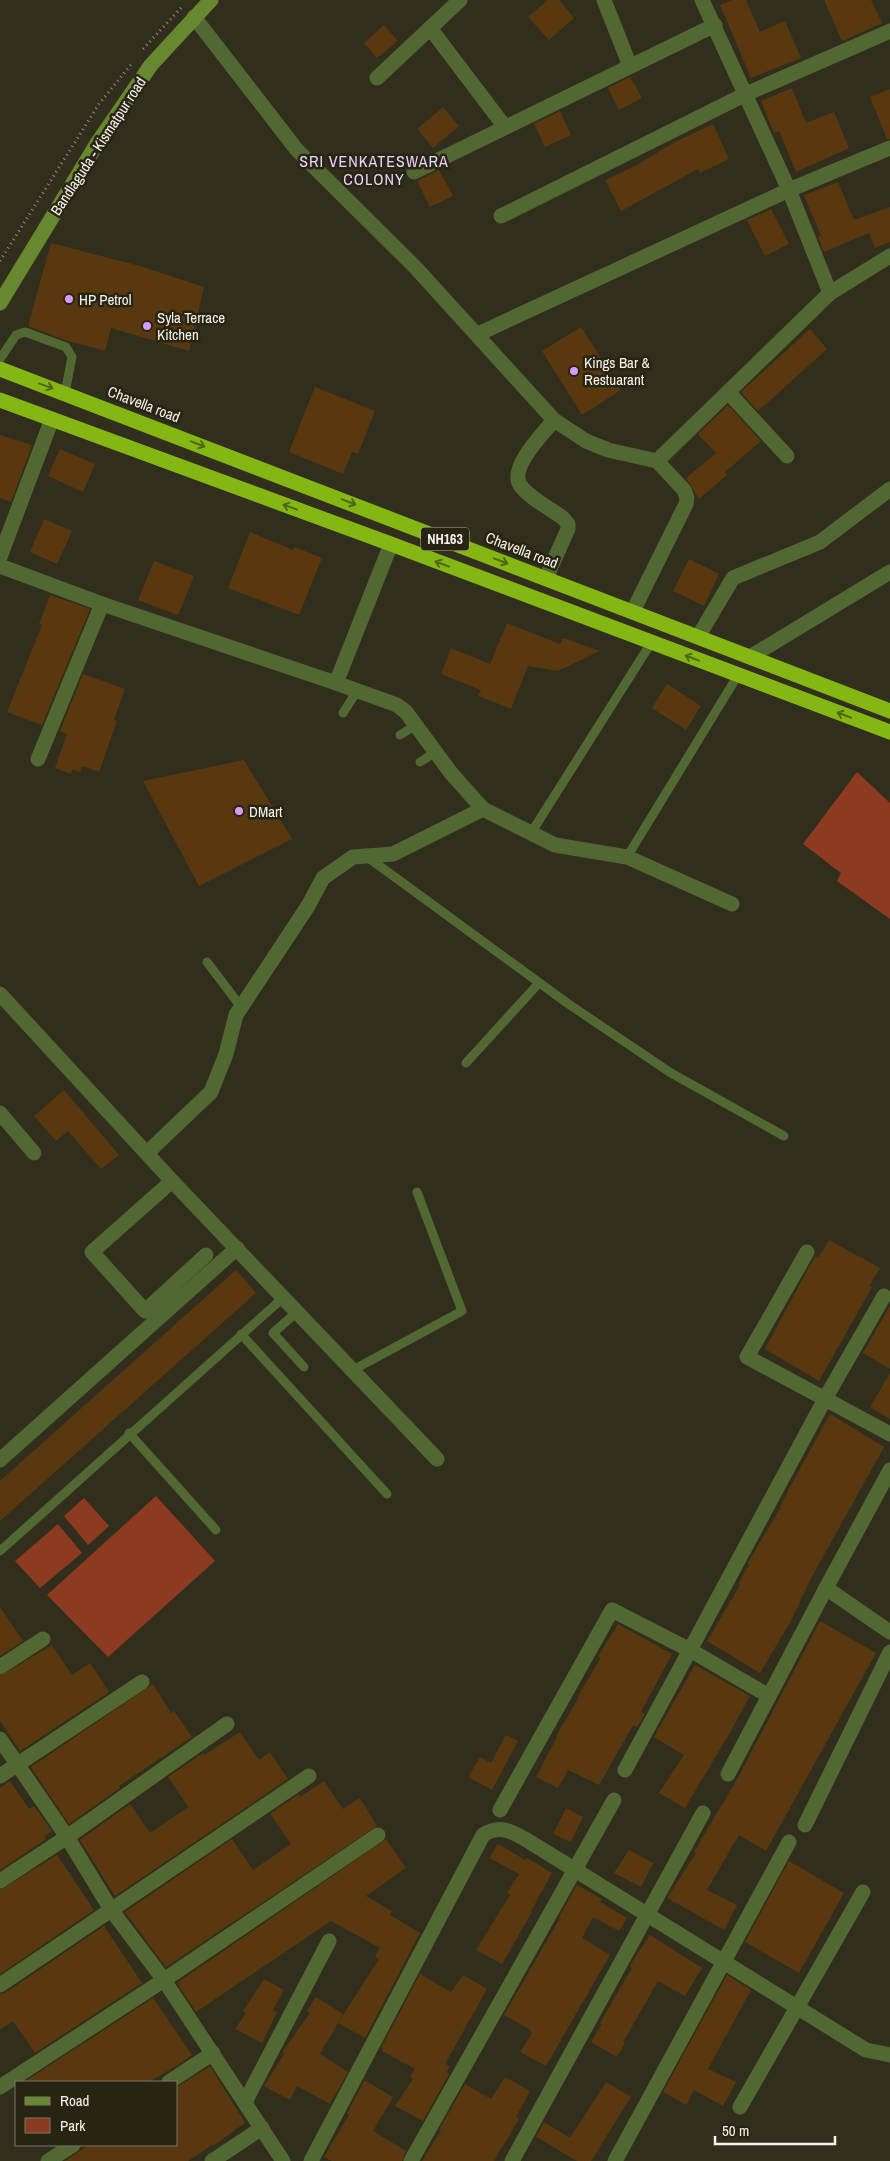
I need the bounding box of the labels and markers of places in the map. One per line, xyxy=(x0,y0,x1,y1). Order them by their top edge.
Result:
place label: HP Petrol xyxy=(79,289,131,310)
marker: HP Petrol xyxy=(63,293,75,305)
place label: Syla Terrace Kitchen xyxy=(157,307,225,345)
marker: Syla Terrace Kitchen xyxy=(141,320,153,332)
place label: Kings Bar & Restuarant xyxy=(584,352,650,390)
marker: Kings Bar & Restuarant xyxy=(568,365,580,377)
place label: DMart xyxy=(249,801,283,822)
marker: DMart xyxy=(233,805,245,817)

